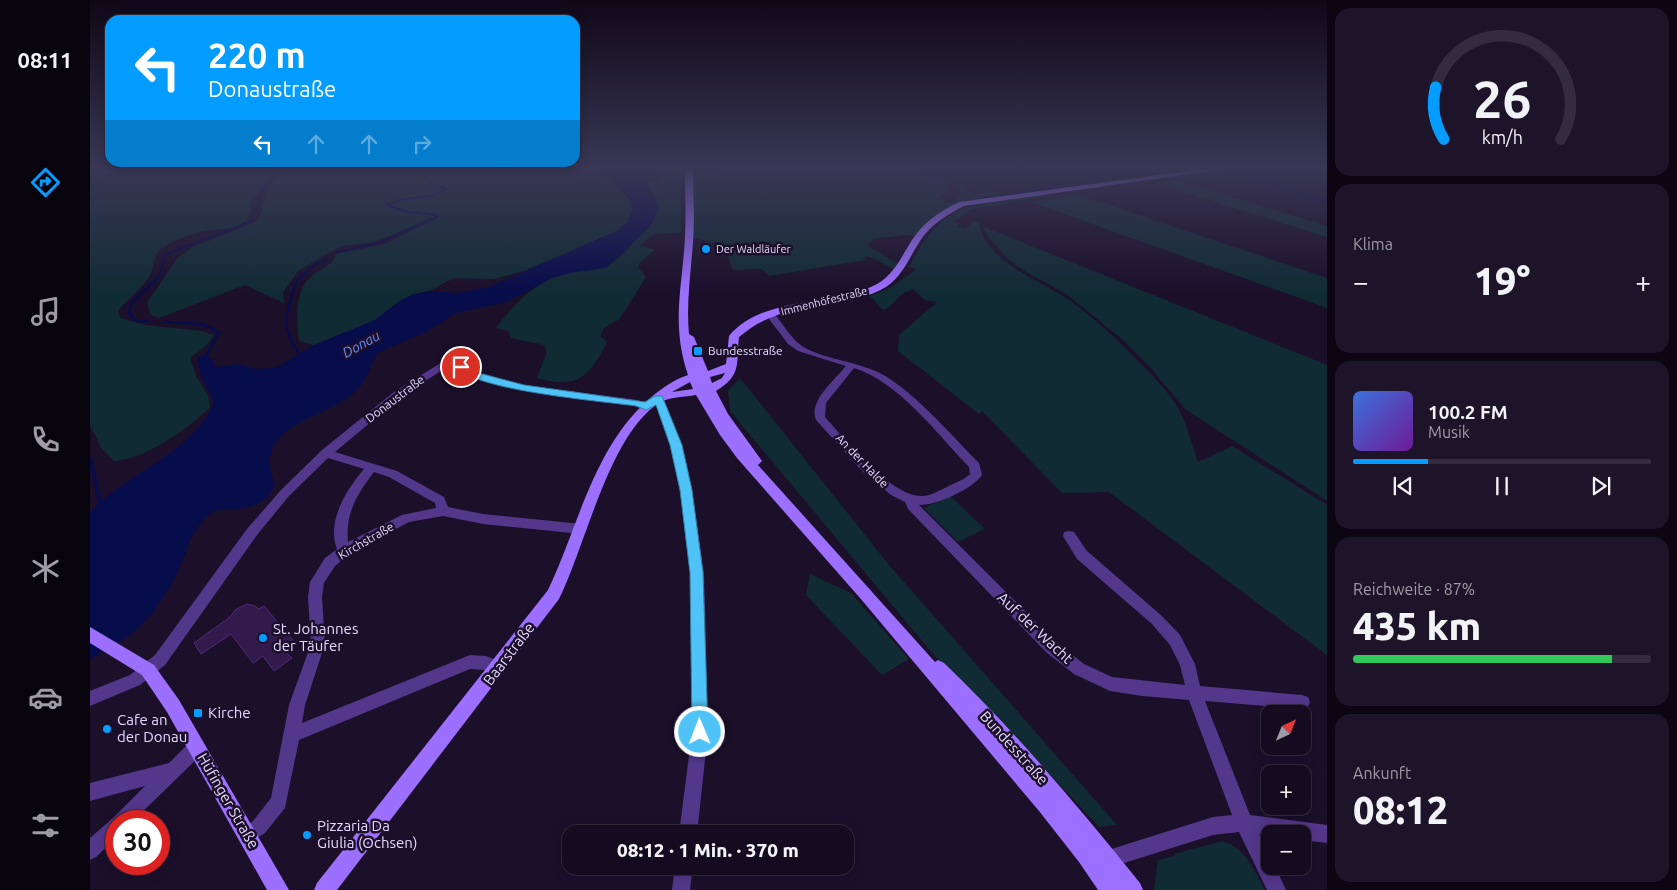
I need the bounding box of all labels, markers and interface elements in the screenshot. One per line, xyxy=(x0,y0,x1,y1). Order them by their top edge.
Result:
icon: left xyxy=(125,35,190,100)
text: 220 m xyxy=(208,35,306,75)
text: 08:11 xyxy=(17,47,73,72)
text: 26 xyxy=(1473,70,1531,128)
text: Donaustraße xyxy=(208,76,336,101)
text: km/h xyxy=(1481,127,1523,147)
icon: left xyxy=(249,130,277,158)
icon: ahead xyxy=(302,130,330,158)
icon: ahead xyxy=(355,130,383,158)
icon: right xyxy=(408,130,436,158)
icon: directions xyxy=(28,165,63,200)
text: Klima xyxy=(1353,235,1393,253)
marker: Der Waldläufer xyxy=(700,243,712,255)
place label: Der Waldläufer xyxy=(716,243,792,255)
text: 19° xyxy=(1474,260,1530,302)
text: − xyxy=(1353,266,1369,297)
text: + xyxy=(1635,266,1651,297)
street label: Immenhöfestraße xyxy=(779,284,869,318)
icon: music xyxy=(28,294,63,329)
water label: Donau xyxy=(339,327,383,361)
place label: Bundesstraße xyxy=(708,344,783,357)
marker: Bundesstraße xyxy=(692,345,704,357)
pin xyxy=(440,346,482,388)
icon: arrive xyxy=(447,353,475,381)
street label: Donaustraße xyxy=(363,372,427,425)
text: 100.2 FM xyxy=(1428,401,1508,423)
icon: phone xyxy=(28,422,63,457)
text: Musik xyxy=(1428,423,1470,441)
street label: An der Halde xyxy=(833,431,891,490)
icon: previous xyxy=(1389,472,1417,500)
icon: pause xyxy=(1488,472,1516,500)
icon: next xyxy=(1587,472,1615,500)
street label: Kirchstraße xyxy=(336,519,396,562)
icon: climate xyxy=(28,551,63,586)
text: Reichweite · 87% xyxy=(1353,580,1475,598)
street label: Auf der Wacht xyxy=(994,589,1076,667)
text: 435 km xyxy=(1353,605,1481,647)
street label: Baarstraße xyxy=(480,619,538,688)
place label: St. Johannes der Täufer xyxy=(273,620,358,654)
marker: St. Johannes der Täufer xyxy=(257,632,269,644)
icon: car xyxy=(28,680,63,715)
place label: Kirche xyxy=(208,704,251,721)
position arrow xyxy=(673,705,725,757)
north arrow xyxy=(1261,705,1311,755)
map controls xyxy=(1261,705,1311,875)
marker: Kirche xyxy=(192,707,204,719)
street label: Bundesstraße xyxy=(977,707,1052,788)
place label: Cafe an der Donau xyxy=(117,711,187,745)
marker: Cafe an der Donau xyxy=(101,723,113,735)
street label: Hüfinger Straße xyxy=(194,750,263,852)
text: Ankunft xyxy=(1353,764,1411,782)
button: + xyxy=(1261,765,1311,815)
text: 08:12 xyxy=(1353,789,1448,831)
icon: filters xyxy=(28,808,63,843)
speed limit sign: 30 xyxy=(105,810,170,875)
place label: Pizzaria Da Giulia (Ochsen) xyxy=(317,817,417,851)
button: − xyxy=(1261,825,1311,875)
marker: Pizzaria Da Giulia (Ochsen) xyxy=(301,829,313,841)
text: 08:12 · 1 Min. · 370 m xyxy=(617,839,799,861)

